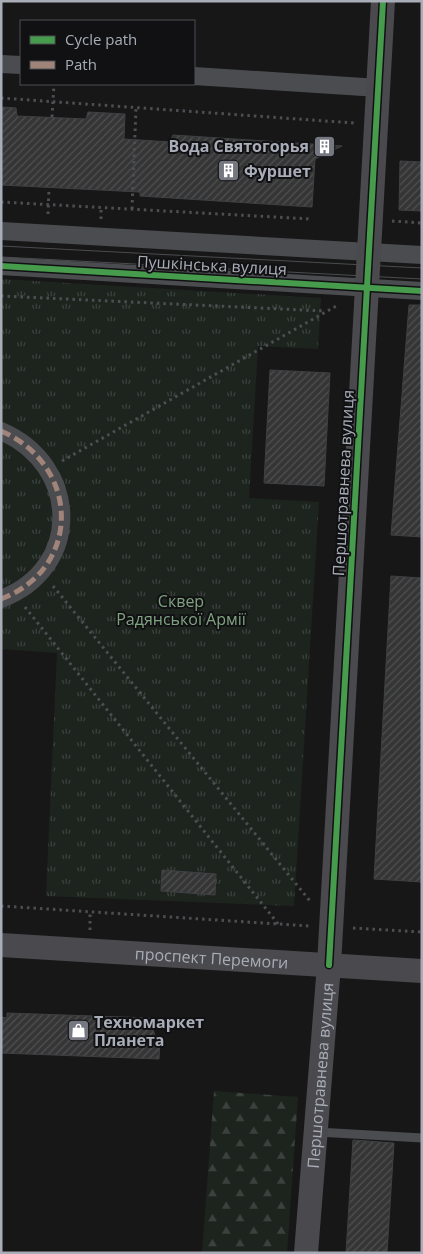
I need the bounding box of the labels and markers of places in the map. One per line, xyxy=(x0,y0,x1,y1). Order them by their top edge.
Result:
building icon: Вода Святогорья xyxy=(313,134,337,158)
place label: Вода Святогорья xyxy=(168,135,309,157)
building icon: Фуршет xyxy=(216,159,240,183)
place label: Фуршет xyxy=(244,160,311,182)
place label: Техномаркет Планета xyxy=(94,1011,204,1051)
shop icon: Техномаркет Планета xyxy=(66,1019,90,1043)

